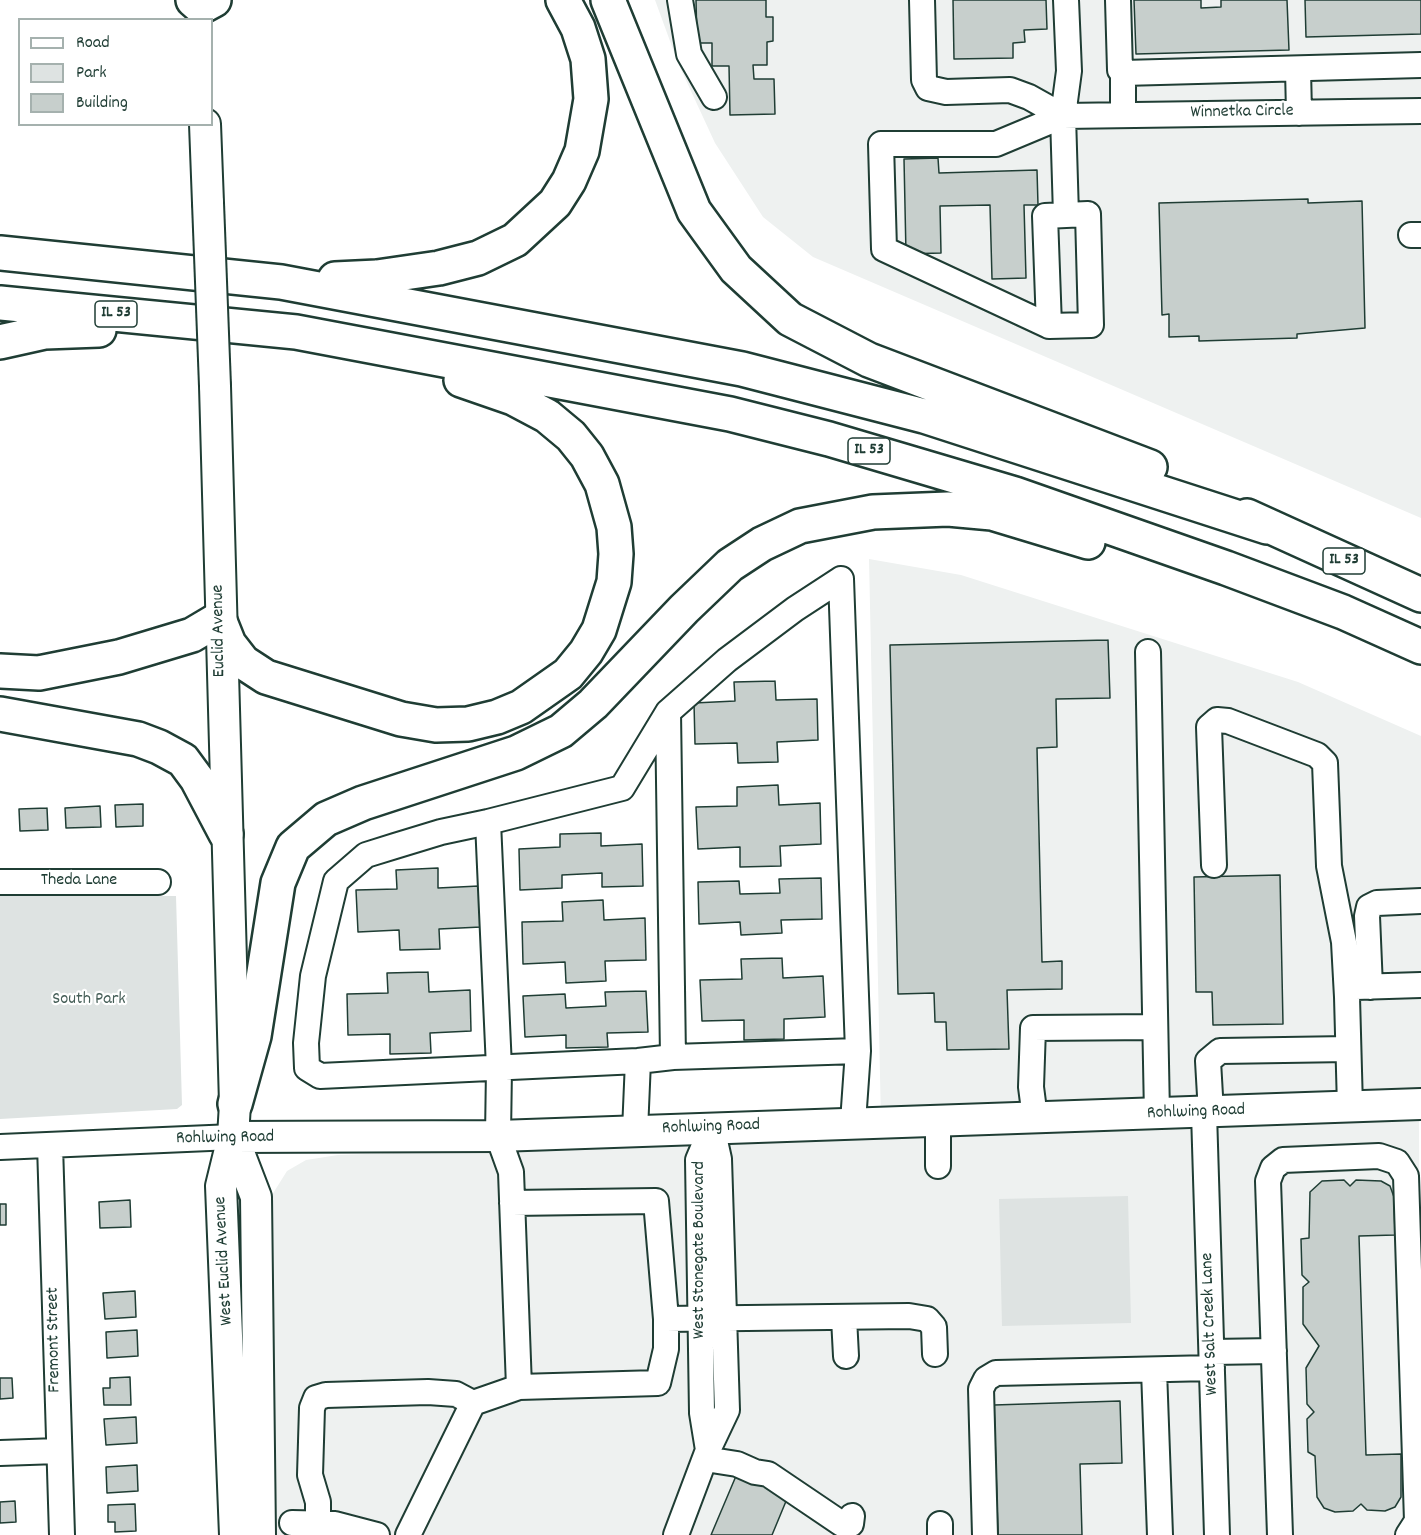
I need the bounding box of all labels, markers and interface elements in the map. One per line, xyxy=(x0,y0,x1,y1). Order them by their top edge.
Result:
legend xyxy=(18,18,213,126)
text: Road xyxy=(76,31,110,56)
text: Park xyxy=(76,61,107,86)
text: Building xyxy=(76,91,128,116)
street label: Winnetka Circle xyxy=(1190,101,1294,125)
road number: IL 53 xyxy=(95,301,137,327)
road number: IL 53 xyxy=(848,438,890,464)
road number: IL 53 xyxy=(1323,548,1365,574)
street label: Euclid Avenue xyxy=(208,585,232,677)
street label: Theda Lane xyxy=(41,871,117,893)
park label: South Park xyxy=(52,990,126,1012)
street label: Rohlwing Road xyxy=(1147,1100,1245,1126)
street label: Rohlwing Road xyxy=(662,1115,760,1141)
street label: Rohlwing Road xyxy=(176,1127,274,1151)
street label: West Stonegate Boulevard xyxy=(690,1161,712,1339)
street label: West Euclid Avenue xyxy=(211,1196,239,1326)
street label: West Salt Creek Lane xyxy=(1198,1252,1224,1396)
street label: Fremont Street xyxy=(43,1287,67,1393)

